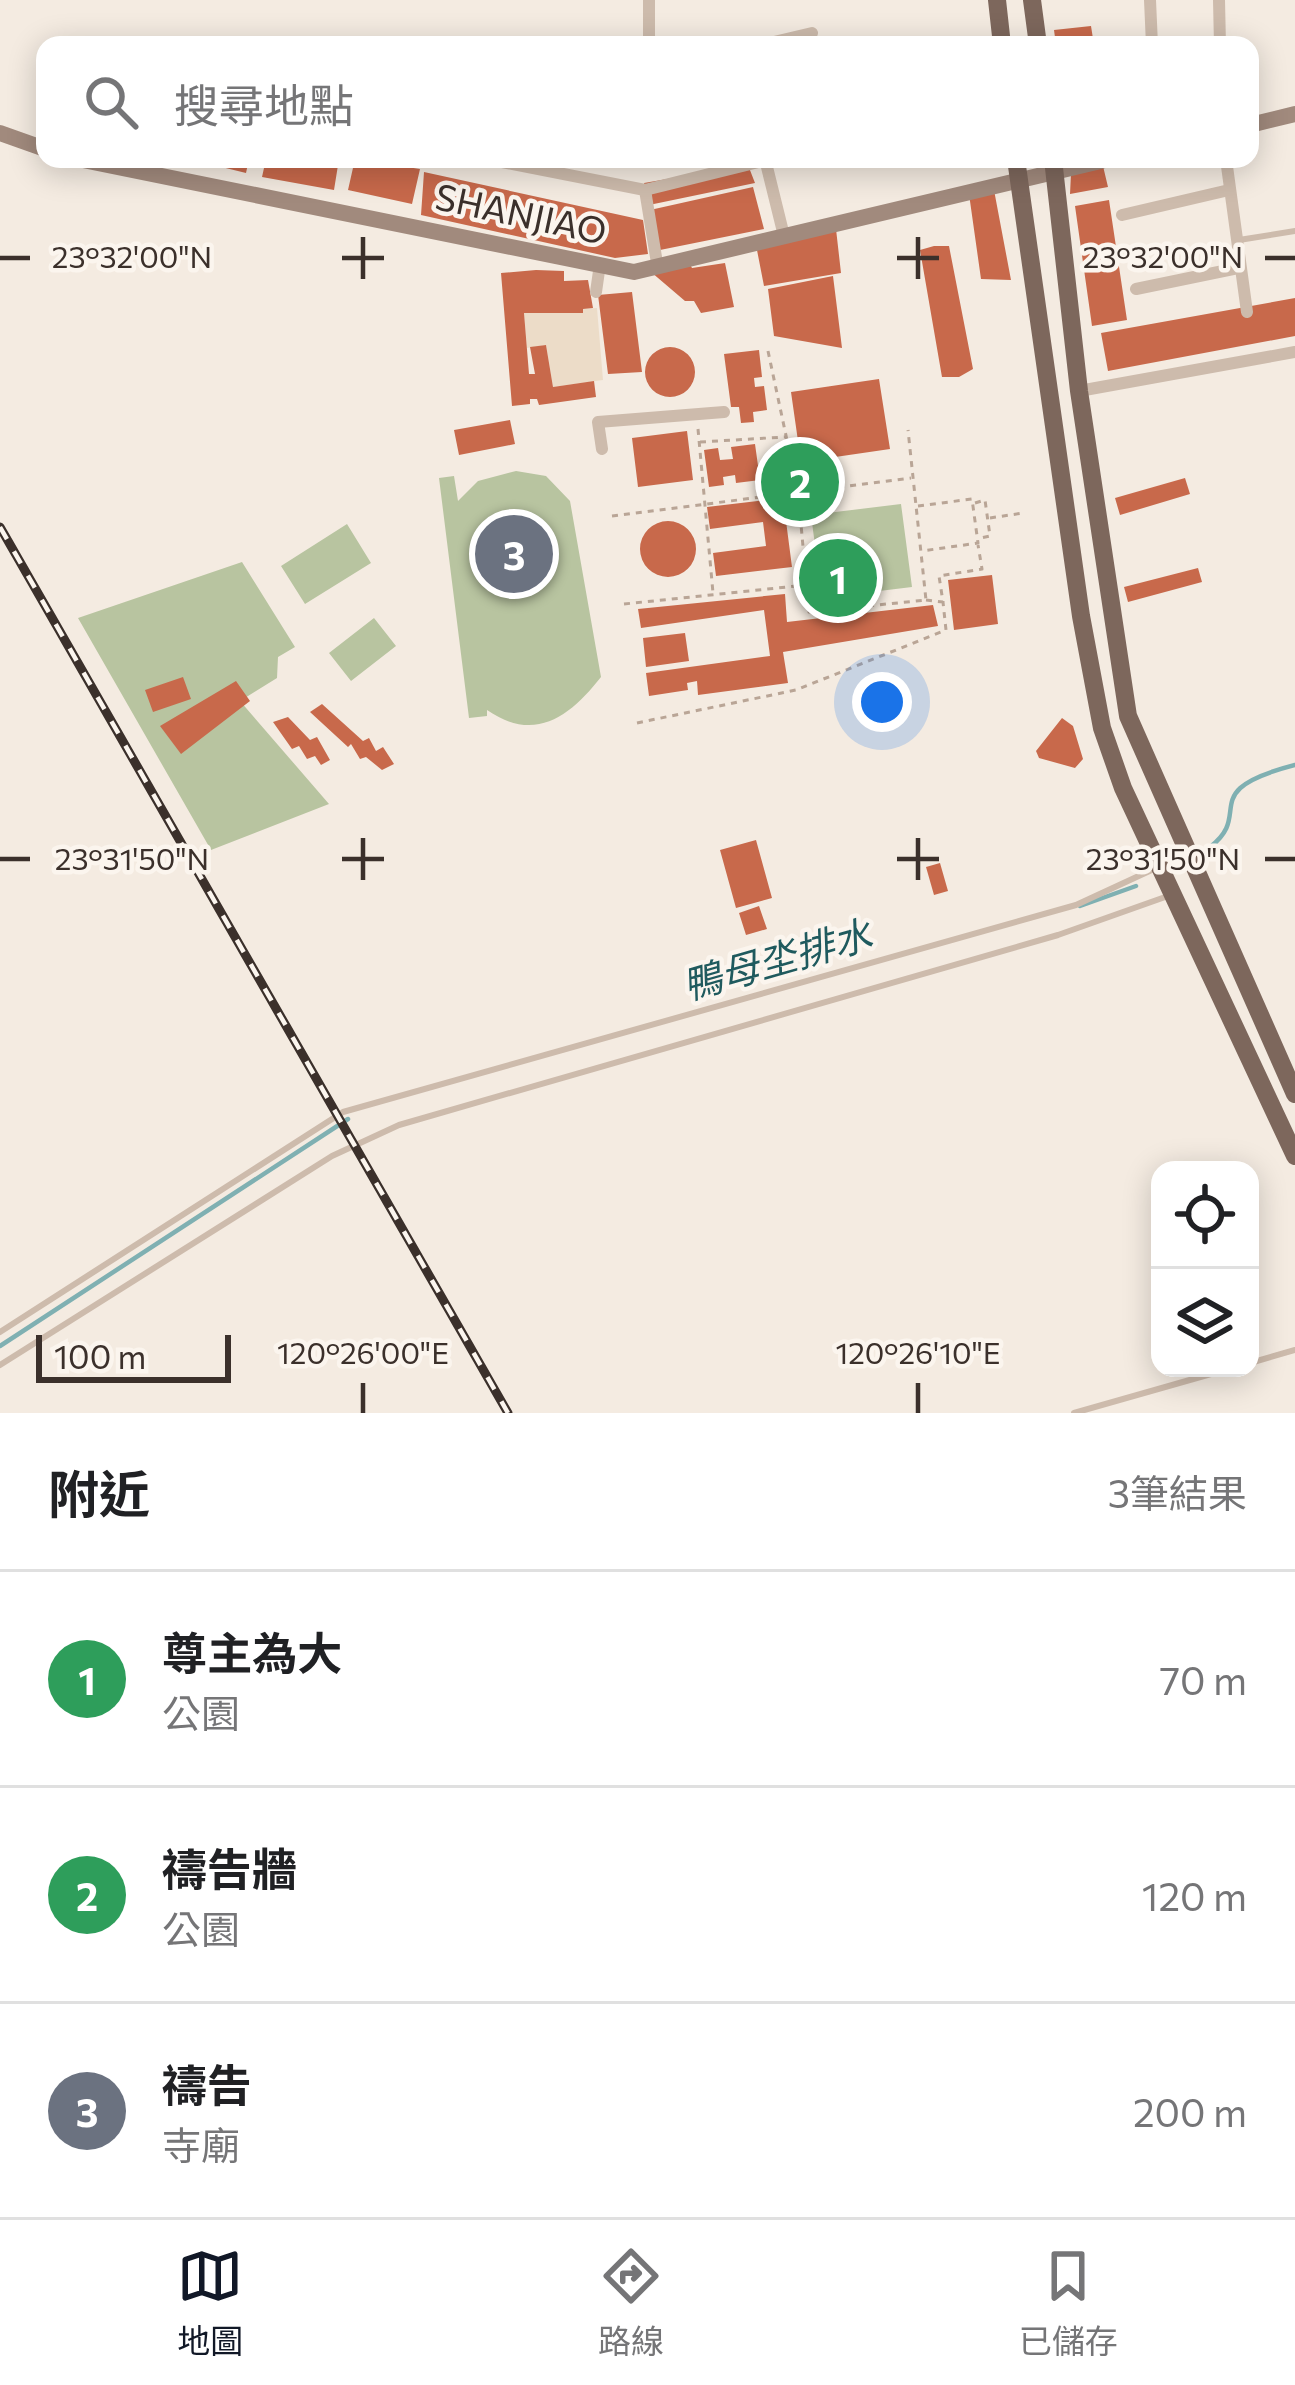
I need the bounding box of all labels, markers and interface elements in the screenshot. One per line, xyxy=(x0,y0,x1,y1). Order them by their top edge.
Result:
search box xyxy=(36,36,1259,168)
icon: search xyxy=(78,69,144,135)
text: 搜尋地點 xyxy=(174,76,354,131)
street label: SHANJIAO xyxy=(432,172,611,252)
text: 23°32'00"N xyxy=(52,237,212,274)
text: 23°32'00"N xyxy=(1083,237,1243,274)
pin: 2 xyxy=(761,437,839,527)
pin: 3 xyxy=(475,509,553,599)
pin: 1 xyxy=(799,533,877,623)
your location xyxy=(852,672,912,732)
text: 23°31'50"N xyxy=(55,839,209,876)
text: 23°31'50"N xyxy=(1086,839,1240,876)
water label: 鴨母坔排水 xyxy=(676,908,879,1008)
map controls xyxy=(1151,1161,1259,1377)
button: locate xyxy=(1151,1161,1259,1269)
button: layers xyxy=(1151,1269,1259,1377)
scale bar xyxy=(36,1329,231,1382)
text: 120°26'00"E xyxy=(277,1333,449,1370)
text: 120°26'10"E xyxy=(835,1333,1001,1370)
text: 100 m xyxy=(54,1335,146,1376)
text: 附近 xyxy=(48,1461,150,1524)
text: 3筆結果 xyxy=(1108,1468,1247,1516)
text: 尊主為大 xyxy=(162,1624,342,1679)
text: 1 xyxy=(78,1655,96,1703)
text: 70 m xyxy=(1160,1655,1247,1703)
text: 公園 xyxy=(162,1688,240,1736)
text: 禱告牆 xyxy=(162,1840,297,1895)
text: 2 xyxy=(76,1871,98,1919)
text: 120 m xyxy=(1142,1871,1247,1919)
text: 公園 xyxy=(162,1904,240,1952)
text: 禱告 xyxy=(162,2056,252,2111)
text: 3 xyxy=(76,2087,98,2135)
text: 200 m xyxy=(1133,2087,1247,2135)
text: 寺廟 xyxy=(162,2120,240,2168)
tab: 地圖 xyxy=(177,2243,243,2363)
tab: 路線 xyxy=(598,2243,664,2363)
tab: 已儲存 xyxy=(1019,2243,1118,2363)

